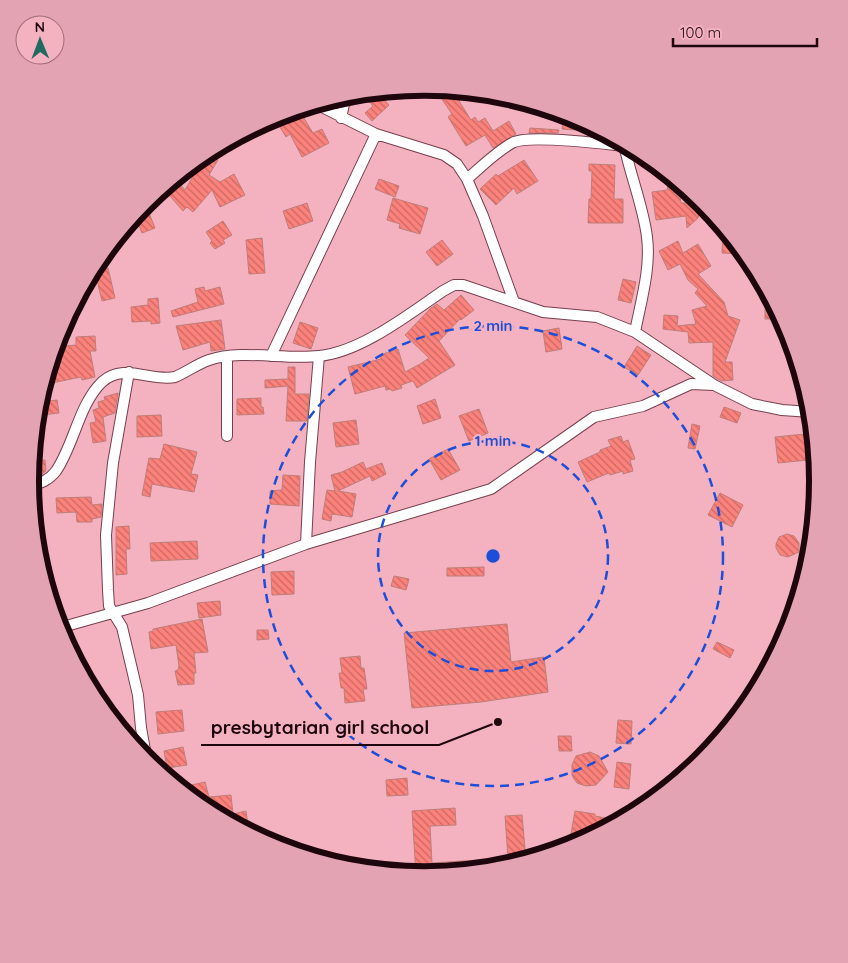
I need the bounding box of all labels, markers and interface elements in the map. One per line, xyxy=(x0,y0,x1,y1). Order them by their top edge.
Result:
north arrow xyxy=(15,15,65,65)
scale bar xyxy=(673,15,817,47)
text: N xyxy=(34,18,45,36)
text: 100 m xyxy=(680,23,721,42)
text: 2 min xyxy=(473,316,513,335)
text: 1 min xyxy=(475,431,511,450)
centre of rings xyxy=(484,547,502,565)
callout: presbytarian girl school xyxy=(201,711,439,745)
text: presbytarian girl school xyxy=(211,715,429,739)

